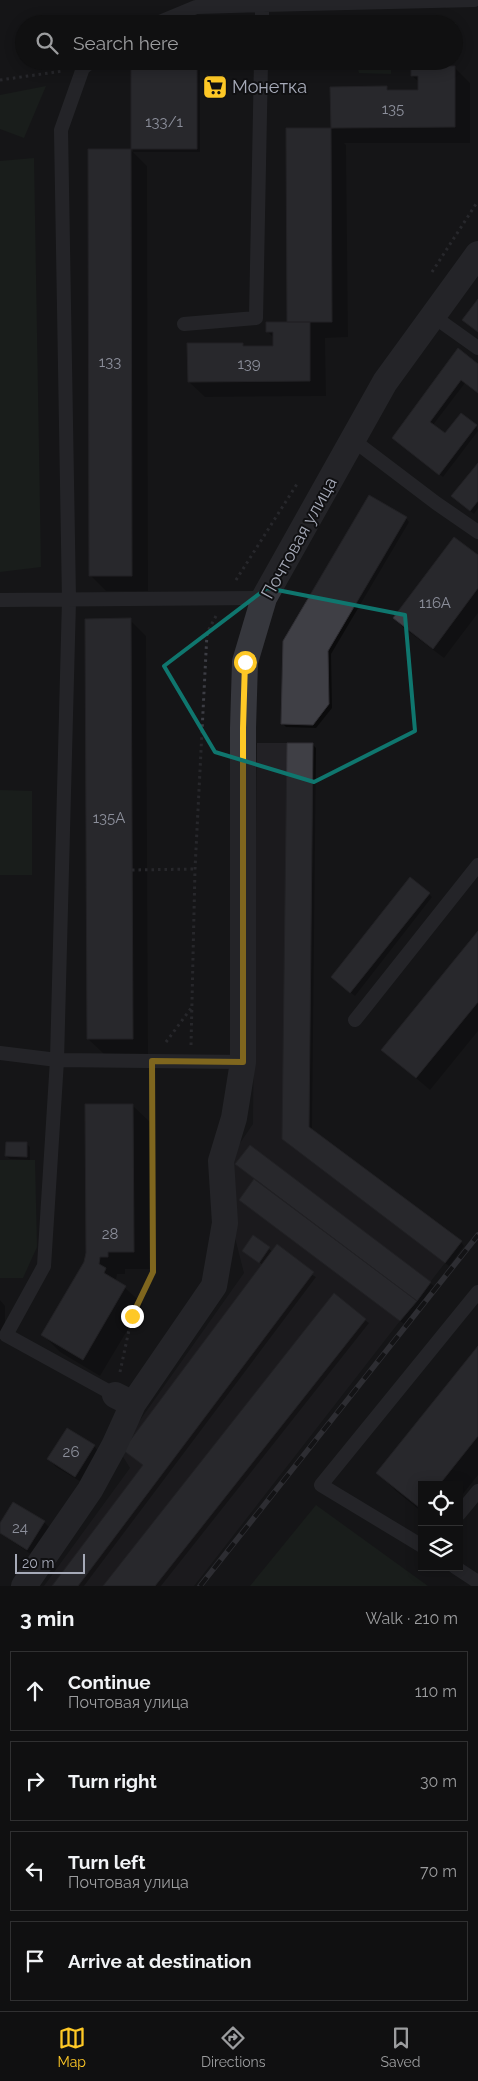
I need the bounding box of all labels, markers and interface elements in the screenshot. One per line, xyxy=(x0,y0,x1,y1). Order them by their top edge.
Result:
search box xyxy=(15,15,463,70)
icon: search xyxy=(33,29,61,57)
text: Search here xyxy=(73,32,179,54)
supermarket icon: Монетка xyxy=(202,74,228,100)
place label: Монетка xyxy=(232,76,307,97)
house number: 135 xyxy=(382,100,404,118)
house number: 133/1 xyxy=(145,113,183,131)
house number: 133 xyxy=(99,353,121,371)
house number: 139 xyxy=(237,355,261,373)
street label: Почтовая улица xyxy=(256,473,341,602)
house number: 116А xyxy=(419,594,451,612)
route start xyxy=(234,651,257,674)
house number: 135А xyxy=(93,809,125,827)
house number: 28 xyxy=(102,1225,118,1243)
route end xyxy=(121,1305,144,1328)
house number: 26 xyxy=(63,1443,79,1461)
map controls xyxy=(418,1481,463,1571)
button: locate xyxy=(418,1481,463,1526)
house number: 24 xyxy=(12,1519,28,1537)
button: layers xyxy=(418,1526,463,1571)
scale bar xyxy=(15,1551,85,1574)
text: 20 m xyxy=(22,1555,54,1571)
text: 3 min xyxy=(20,1606,74,1631)
text: Walk · 210 m xyxy=(366,1609,458,1628)
text: Continue xyxy=(68,1671,151,1693)
icon: ahead xyxy=(21,1677,49,1705)
text: 110 m xyxy=(415,1682,457,1701)
text: Почтовая улица xyxy=(68,1693,189,1712)
icon: right xyxy=(21,1767,49,1795)
text: Turn right xyxy=(68,1770,157,1792)
text: 30 m xyxy=(420,1772,457,1791)
text: Turn left xyxy=(68,1851,145,1873)
icon: left xyxy=(21,1857,49,1885)
text: 70 m xyxy=(420,1862,457,1881)
text: Почтовая улица xyxy=(68,1873,189,1892)
icon: arrive xyxy=(21,1947,49,1975)
text: Arrive at destination xyxy=(68,1950,252,1972)
tab: Map xyxy=(57,2024,86,2070)
tab: Directions xyxy=(201,2024,266,2070)
tab: Saved xyxy=(380,2024,421,2070)

